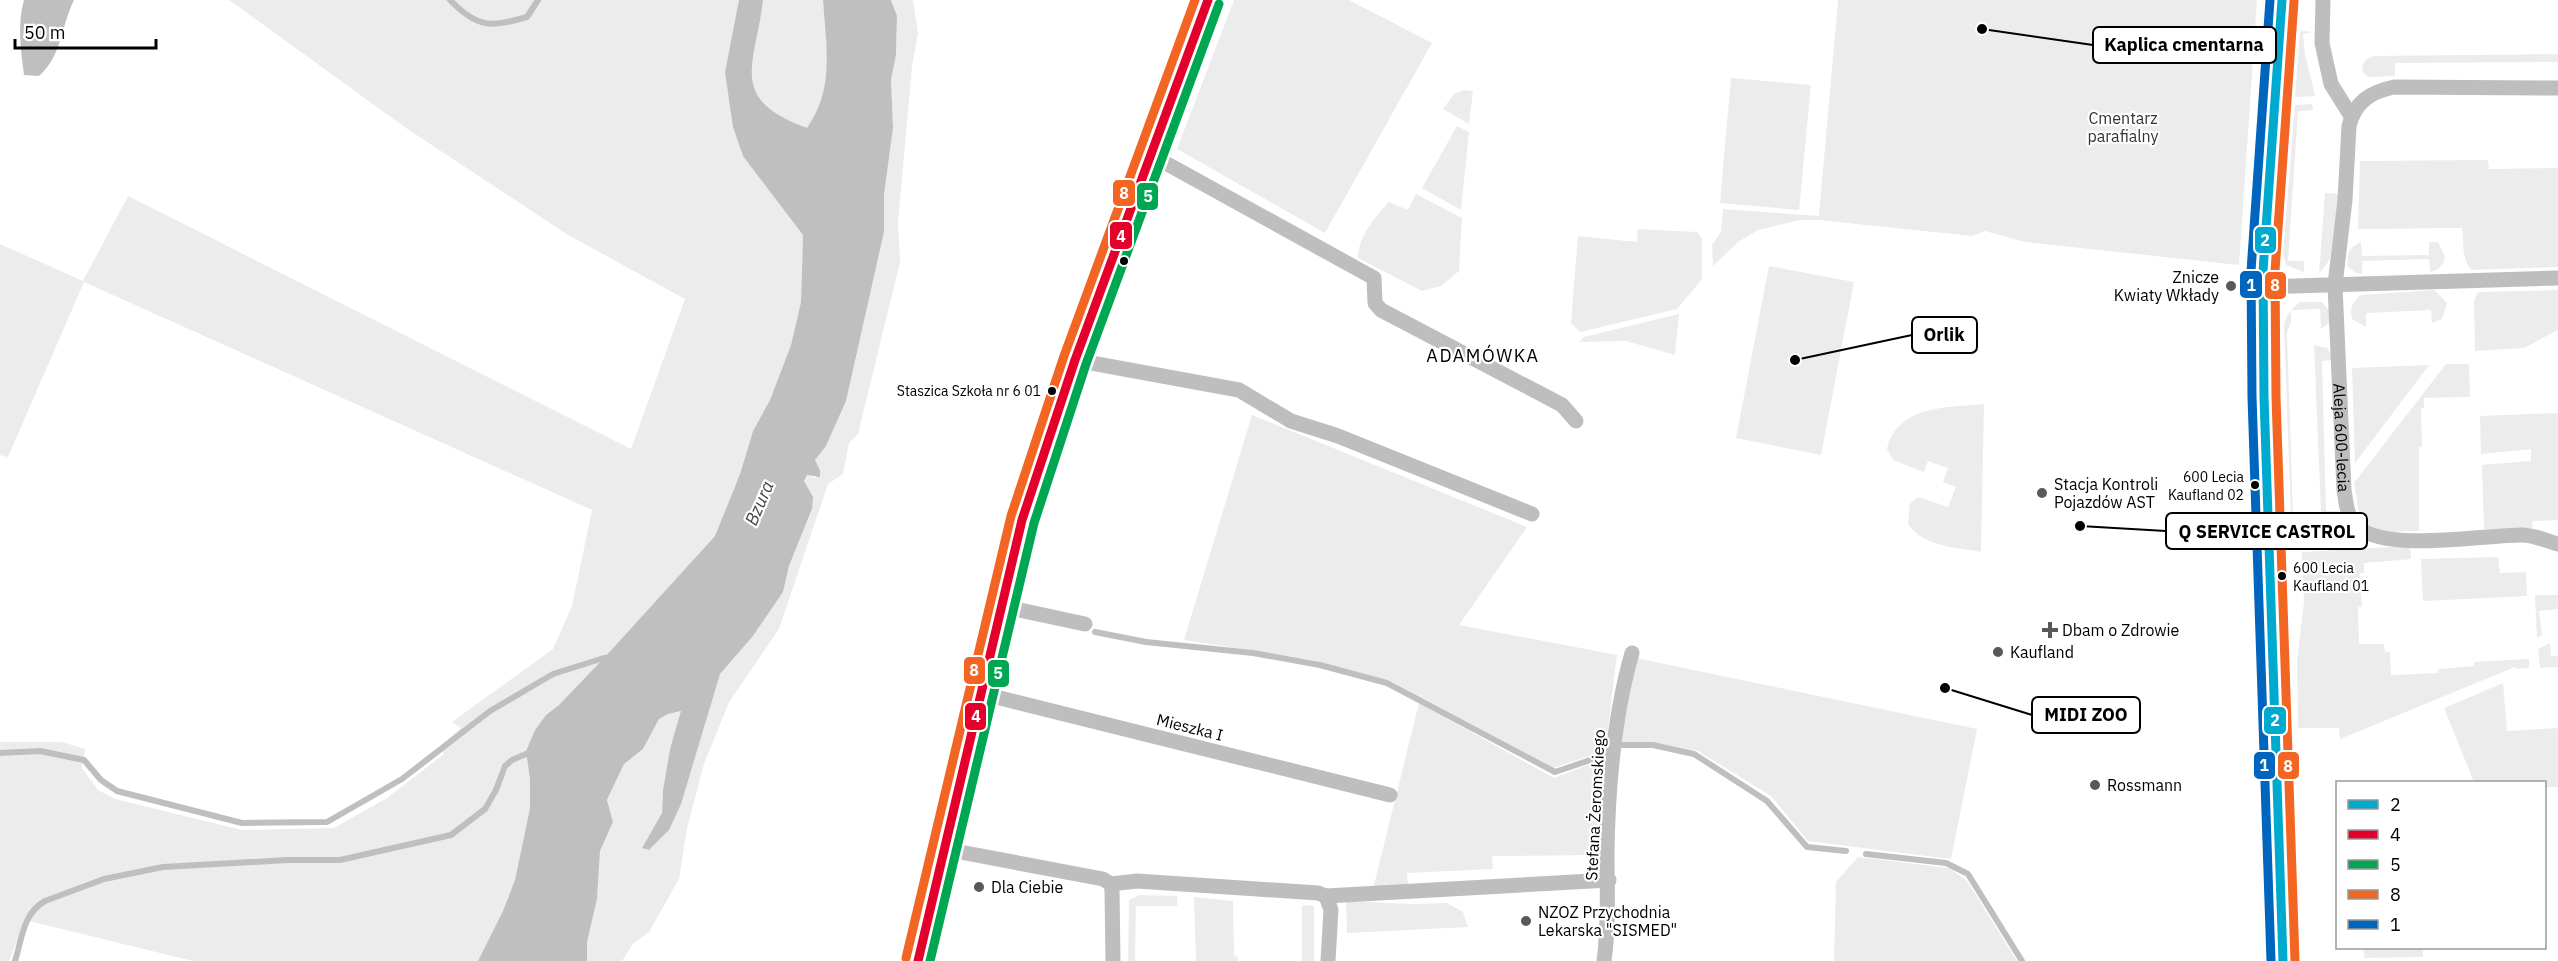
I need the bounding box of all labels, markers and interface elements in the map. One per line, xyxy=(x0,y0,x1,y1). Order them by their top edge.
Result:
scale bar xyxy=(15,12,156,50)
text: 50 m xyxy=(24,21,66,44)
callout: Kaplica cmentarna xyxy=(2093,27,2276,63)
text: Kaplica cmentarna xyxy=(2104,33,2264,56)
park label: Cmentarz parafialny xyxy=(2087,108,2159,146)
line badge: 8 xyxy=(1112,179,1136,207)
line badge: 5 xyxy=(1136,182,1159,211)
text: 8 xyxy=(1119,183,1129,203)
text: 5 xyxy=(1143,186,1153,206)
line badge: 4 xyxy=(1109,221,1133,250)
text: 4 xyxy=(1116,226,1126,246)
line badge: 2 xyxy=(2254,226,2277,254)
text: 2 xyxy=(2260,230,2270,250)
unlabelled marker xyxy=(1118,255,1130,267)
place label: Znicze Kwiaty Wkłady xyxy=(2114,267,2219,305)
line badge: 1 xyxy=(2239,270,2263,299)
line badge: 8 xyxy=(2264,271,2287,300)
text: 1 xyxy=(2246,275,2256,295)
text: 8 xyxy=(2270,275,2280,295)
marker: Znicze Kwiaty Wkłady xyxy=(2224,279,2238,293)
callout: Orlik xyxy=(1912,317,1977,353)
text: Orlik xyxy=(1923,323,1965,346)
district label: ADAMÓWKA xyxy=(1426,344,1540,367)
place label: Staszica Szkoła nr 6 01 xyxy=(897,382,1041,400)
street label: Aleja 600-lecia xyxy=(2329,383,2354,493)
marker: Staszica Szkoła nr 6 01 xyxy=(1046,385,1058,397)
place label: 600 Lecia Kaufland 02 xyxy=(2168,468,2245,504)
place label: Stacja Kontroli Pojazdów AST xyxy=(2054,474,2158,512)
water label: Bzura xyxy=(739,477,779,529)
marker: 600 Lecia Kaufland 02 xyxy=(2249,479,2261,491)
marker: Stacja Kontroli Pojazdów AST xyxy=(2035,486,2049,500)
callout: Q SERVICE CASTROL xyxy=(2166,513,2367,549)
text: Q SERVICE CASTROL xyxy=(2179,520,2355,543)
place label: 600 Lecia Kaufland 01 xyxy=(2293,559,2369,595)
marker: 600 Lecia Kaufland 01 xyxy=(2276,570,2288,582)
place label: Dbam o Zdrowie xyxy=(2062,620,2180,640)
marker: Dbam o Zdrowie xyxy=(2043,623,2057,637)
place label: Kaufland xyxy=(2010,642,2074,662)
marker: Kaufland xyxy=(1991,645,2005,659)
line badge: 8 xyxy=(963,656,986,685)
line badge: 5 xyxy=(987,659,1010,688)
text: 8 xyxy=(969,660,979,680)
text: 5 xyxy=(993,663,1003,683)
callout: MIDI ZOO xyxy=(2032,697,2140,733)
line badge: 4 xyxy=(964,702,987,731)
text: MIDI ZOO xyxy=(2044,703,2128,726)
text: 4 xyxy=(971,706,981,726)
line badge: 2 xyxy=(2263,706,2287,735)
street label: Mieszka I xyxy=(1155,709,1225,745)
text: 2 xyxy=(2270,710,2280,730)
street label: Stefana Żeromskiego xyxy=(1581,729,1609,881)
line badge: 1 xyxy=(2253,751,2276,780)
line badge: 8 xyxy=(2277,751,2300,780)
text: 1 xyxy=(2259,755,2269,775)
text: 8 xyxy=(2283,756,2293,776)
place label: Rossmann xyxy=(2107,775,2182,795)
marker: Rossmann xyxy=(2088,778,2102,792)
legend xyxy=(2336,781,2546,949)
text: 2 xyxy=(2390,793,2401,816)
text: 4 xyxy=(2390,823,2401,846)
text: 5 xyxy=(2390,853,2401,876)
place label: Dla Ciebie xyxy=(991,877,1063,897)
marker: Dla Ciebie xyxy=(972,880,986,894)
text: 8 xyxy=(2390,883,2401,906)
place label: NZOZ Przychodnia Lekarska "SISMED" xyxy=(1538,902,1677,940)
text: 1 xyxy=(2390,913,2401,936)
marker: NZOZ Przychodnia Lekarska "SISMED" xyxy=(1519,914,1533,928)

